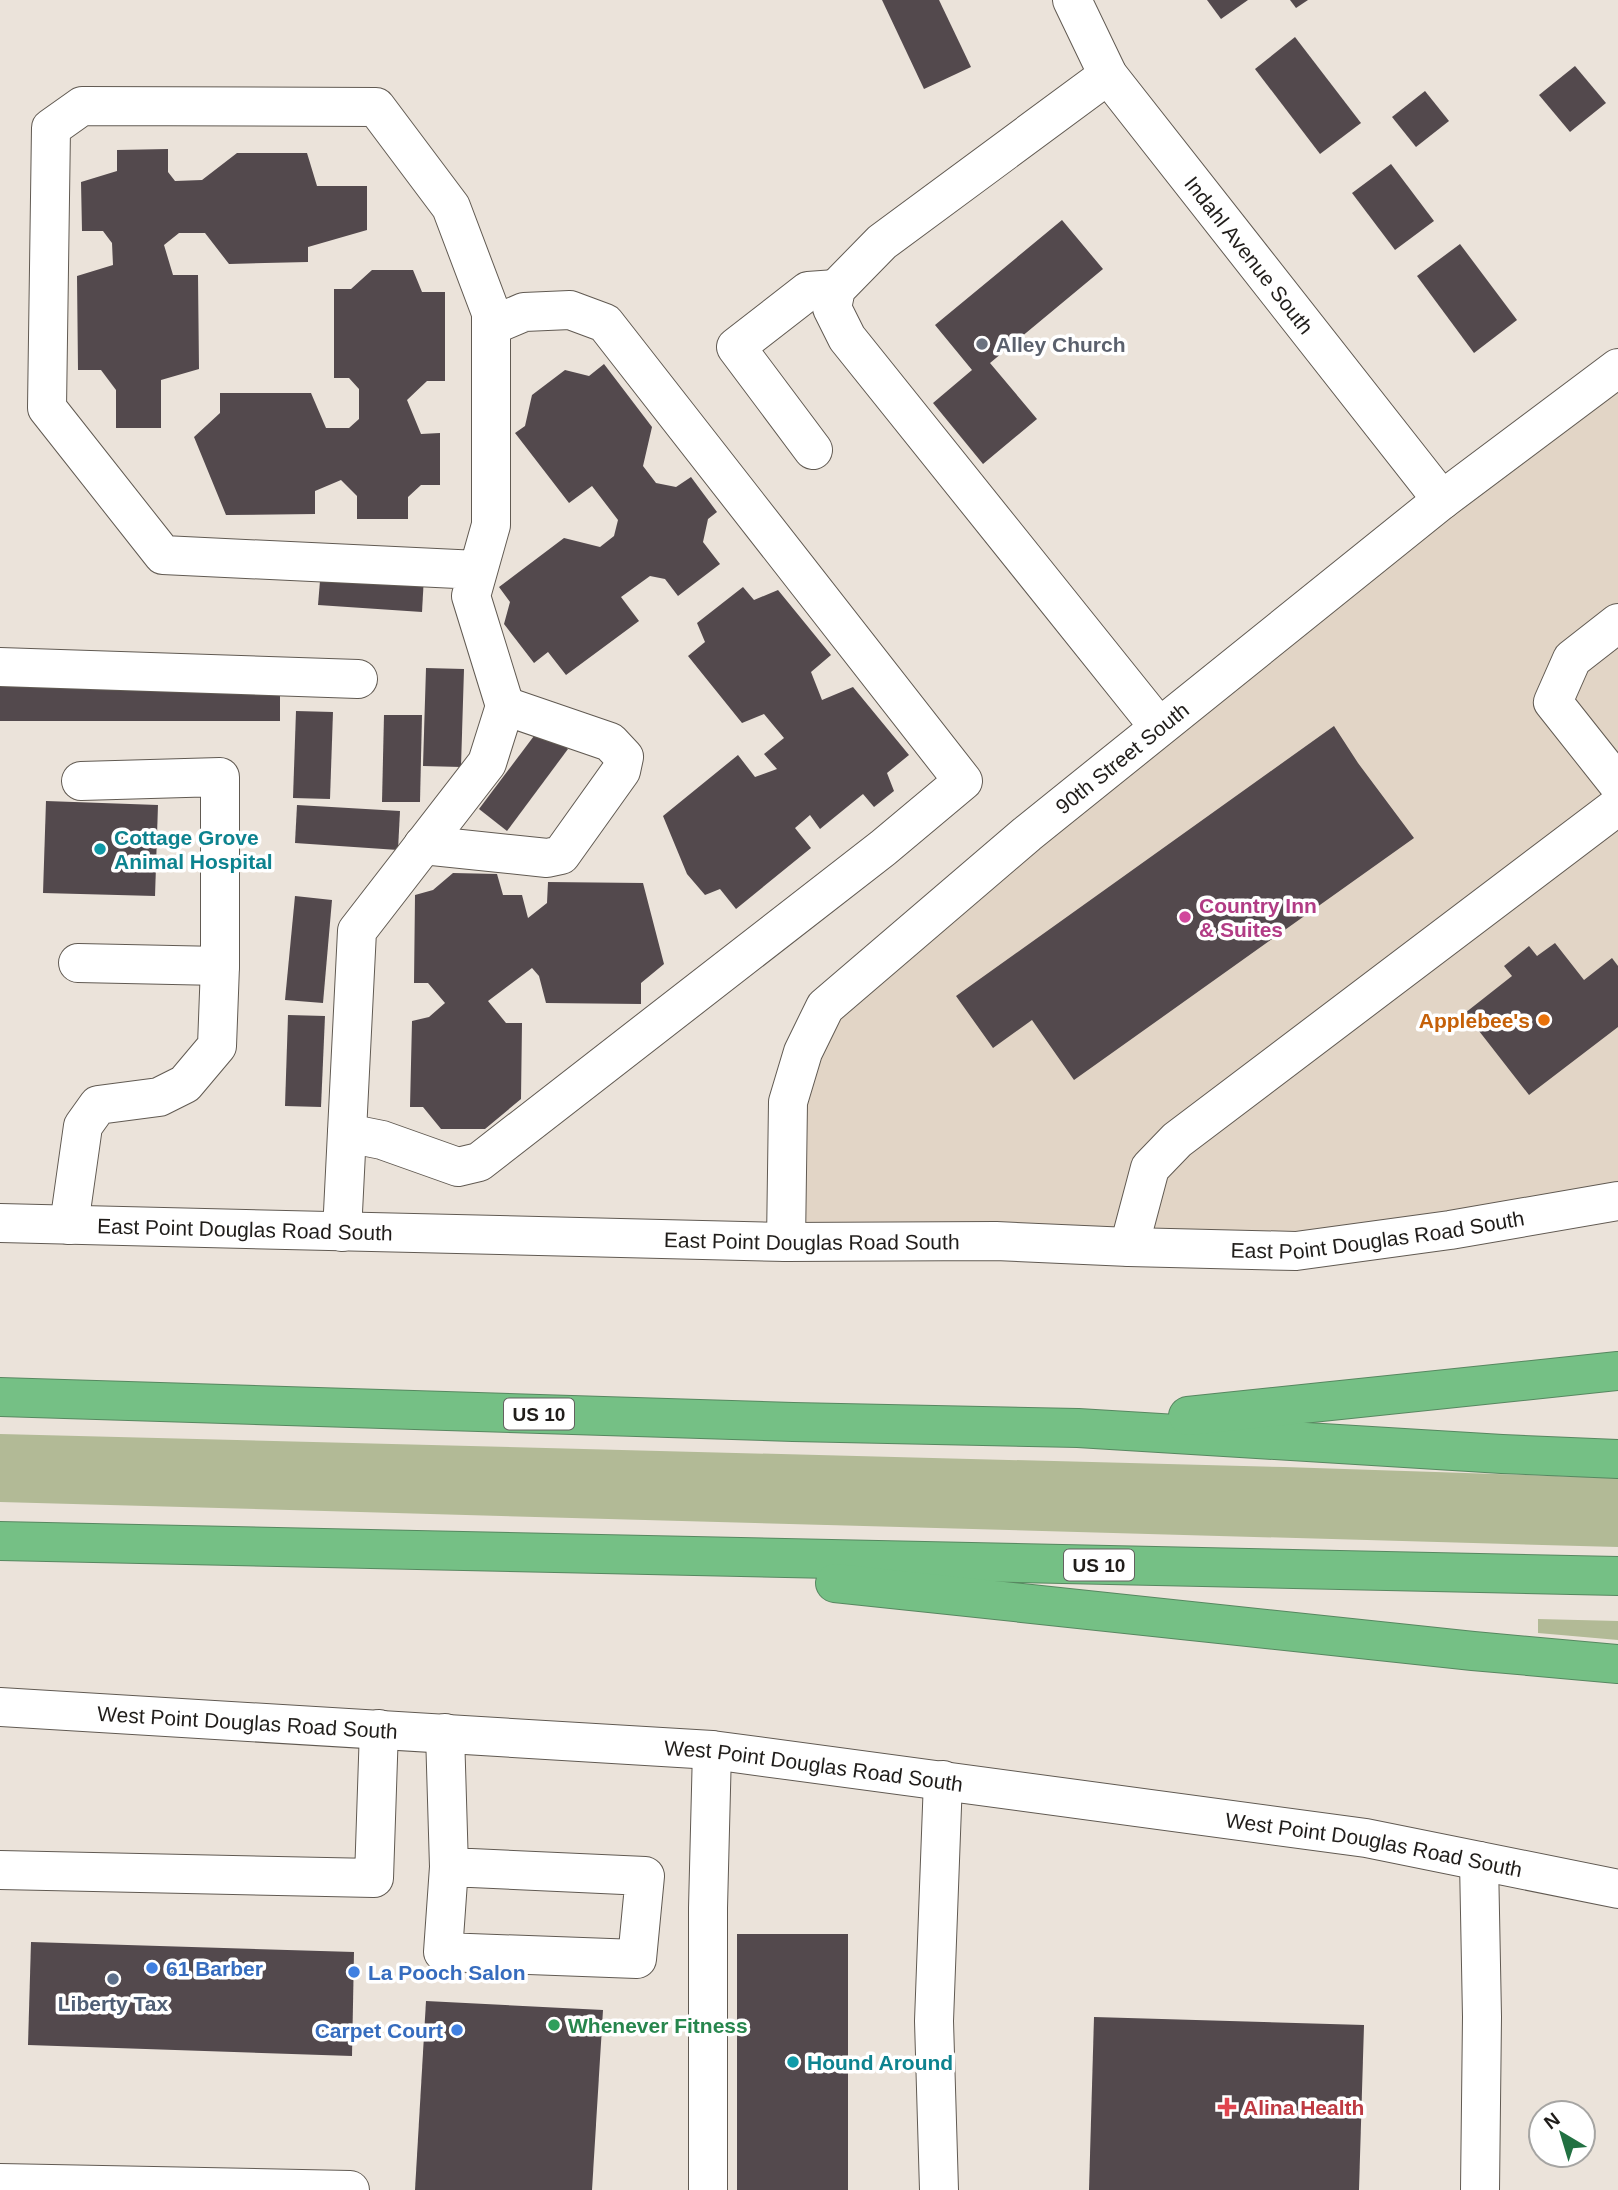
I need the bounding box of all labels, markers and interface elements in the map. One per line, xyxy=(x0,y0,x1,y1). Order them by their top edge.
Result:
street label: Indahl Avenue South xyxy=(1181,172,1318,338)
place label: Alley Church xyxy=(996,333,1126,356)
marker: Alley Church xyxy=(974,336,990,352)
street label: 90th Street South xyxy=(1051,697,1193,818)
place label: Cottage Grove Animal Hospital xyxy=(114,826,273,873)
marker: Cottage Grove Animal Hospital xyxy=(92,841,108,857)
place label: Country Inn & Suites xyxy=(1199,894,1317,941)
marker: Country Inn & Suites xyxy=(1177,909,1193,925)
place label: Applebee's xyxy=(1419,1009,1530,1032)
marker: Applebee's xyxy=(1536,1012,1552,1028)
street label: East Point Douglas Road South xyxy=(1231,1206,1526,1263)
street label: East Point Douglas Road South xyxy=(97,1214,393,1244)
street label: East Point Douglas Road South xyxy=(664,1228,960,1254)
road number: US 10 xyxy=(504,1398,574,1430)
road number: US 10 xyxy=(1064,1550,1134,1581)
street label: West Point Douglas Road South xyxy=(97,1701,398,1743)
street label: West Point Douglas Road South xyxy=(664,1736,964,1795)
street label: West Point Douglas Road South xyxy=(1224,1808,1524,1881)
place label: 61 Barber xyxy=(166,1957,263,1980)
marker: 61 Barber xyxy=(144,1960,160,1976)
place label: La Pooch Salon xyxy=(368,1961,526,1984)
marker: La Pooch Salon xyxy=(346,1964,362,1980)
marker: Liberty Tax xyxy=(105,1971,121,1987)
place label: Liberty Tax xyxy=(58,1992,169,2015)
place label: Whenever Fitness xyxy=(568,2014,748,2037)
marker: Whenever Fitness xyxy=(546,2017,562,2033)
place label: Carpet Court xyxy=(315,2019,443,2042)
marker: Carpet Court xyxy=(449,2022,465,2038)
place label: Hound Around xyxy=(807,2051,953,2074)
marker: Hound Around xyxy=(785,2054,801,2070)
place label: Alina Health xyxy=(1243,2096,1364,2119)
marker: Alina Health xyxy=(1217,2097,1237,2117)
north arrow xyxy=(1527,2099,1597,2169)
text: N xyxy=(1540,2108,1564,2133)

